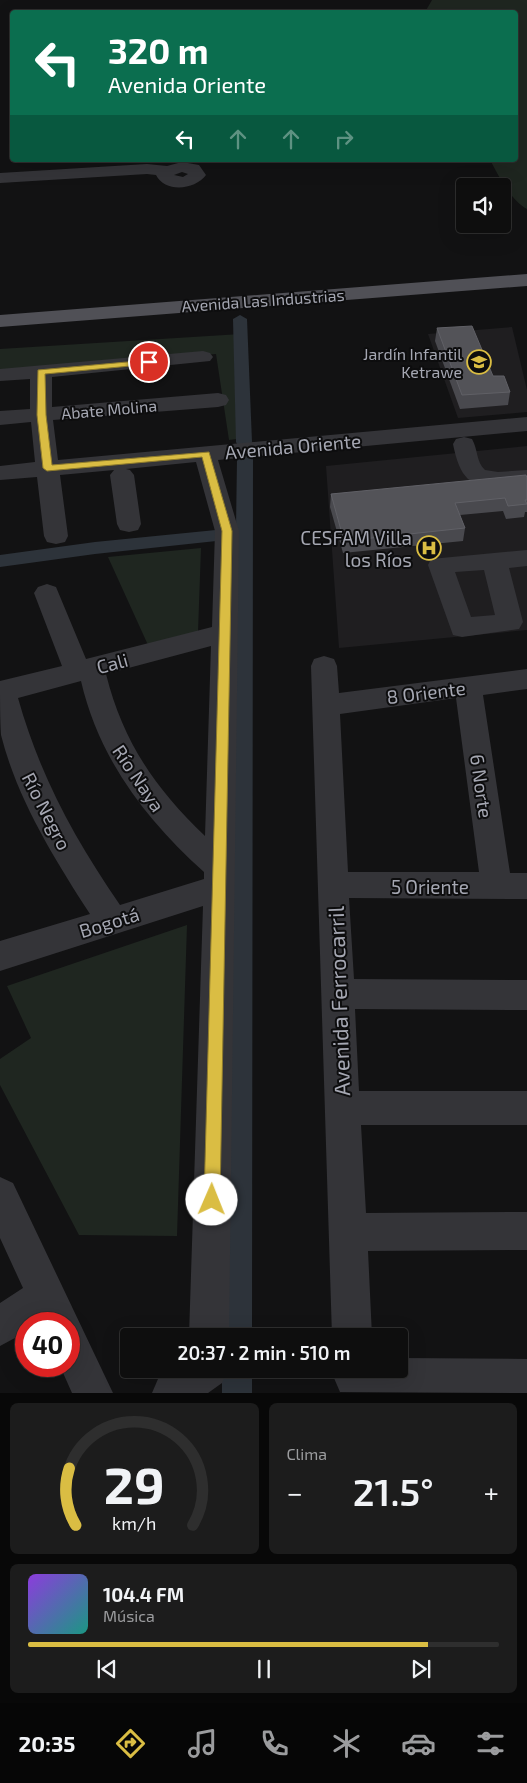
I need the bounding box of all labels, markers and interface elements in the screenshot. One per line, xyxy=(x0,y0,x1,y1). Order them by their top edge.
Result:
text: 320 m xyxy=(108,29,209,71)
icon: left xyxy=(25,30,90,95)
text: Avenida Oriente xyxy=(108,71,266,97)
icon: left xyxy=(171,125,199,153)
icon: ahead xyxy=(224,125,252,153)
icon: ahead xyxy=(277,125,305,153)
icon: right xyxy=(330,125,358,153)
map controls xyxy=(456,178,511,233)
button: sound xyxy=(456,178,511,233)
street label: Avenida Las Industrias xyxy=(181,285,345,315)
pin xyxy=(128,341,170,383)
place label: Jardín Infantil Ketrawe xyxy=(363,344,462,381)
icon: arrive xyxy=(135,348,163,376)
school or university icon: Jardín Infantil Ketrawe xyxy=(466,349,492,375)
street label: Abate Molina xyxy=(60,395,158,423)
street label: Avenida Oriente xyxy=(224,429,362,463)
place label: CESFAM Villa los Ríos xyxy=(300,526,412,571)
hospital icon: CESFAM Villa los Ríos xyxy=(416,535,442,561)
street label: Cali xyxy=(94,648,130,678)
street label: 8 Oriente xyxy=(385,676,467,708)
street label: Río Naya xyxy=(108,740,170,816)
street label: 6 Norte xyxy=(466,753,498,819)
street label: Río Negro xyxy=(18,768,76,854)
street label: 5 Oriente xyxy=(391,875,469,898)
street label: Bogotá xyxy=(76,902,142,942)
street label: Avenida Ferrocarril xyxy=(322,905,354,1096)
position arrow xyxy=(185,1173,237,1225)
speed limit sign: 40 xyxy=(15,1312,80,1377)
text: 20:37 · 2 min · 510 m xyxy=(178,1341,350,1364)
text: Clima xyxy=(287,1444,327,1463)
text: 29 xyxy=(104,1452,165,1514)
text: 21.5° xyxy=(353,1468,434,1514)
text: − xyxy=(287,1475,303,1509)
text: + xyxy=(484,1475,499,1509)
text: km/h xyxy=(112,1512,156,1534)
text: 104.4 FM xyxy=(103,1583,184,1606)
text: Música xyxy=(103,1606,155,1625)
icon: previous xyxy=(93,1655,121,1683)
icon: pause xyxy=(250,1655,278,1683)
icon: next xyxy=(407,1655,435,1683)
icon: directions xyxy=(113,1726,148,1761)
icon: music xyxy=(185,1726,220,1761)
icon: phone xyxy=(257,1726,292,1761)
icon: climate xyxy=(329,1726,364,1761)
icon: car xyxy=(401,1726,436,1761)
icon: filters xyxy=(473,1726,508,1761)
text: 20:35 xyxy=(19,1730,76,1756)

